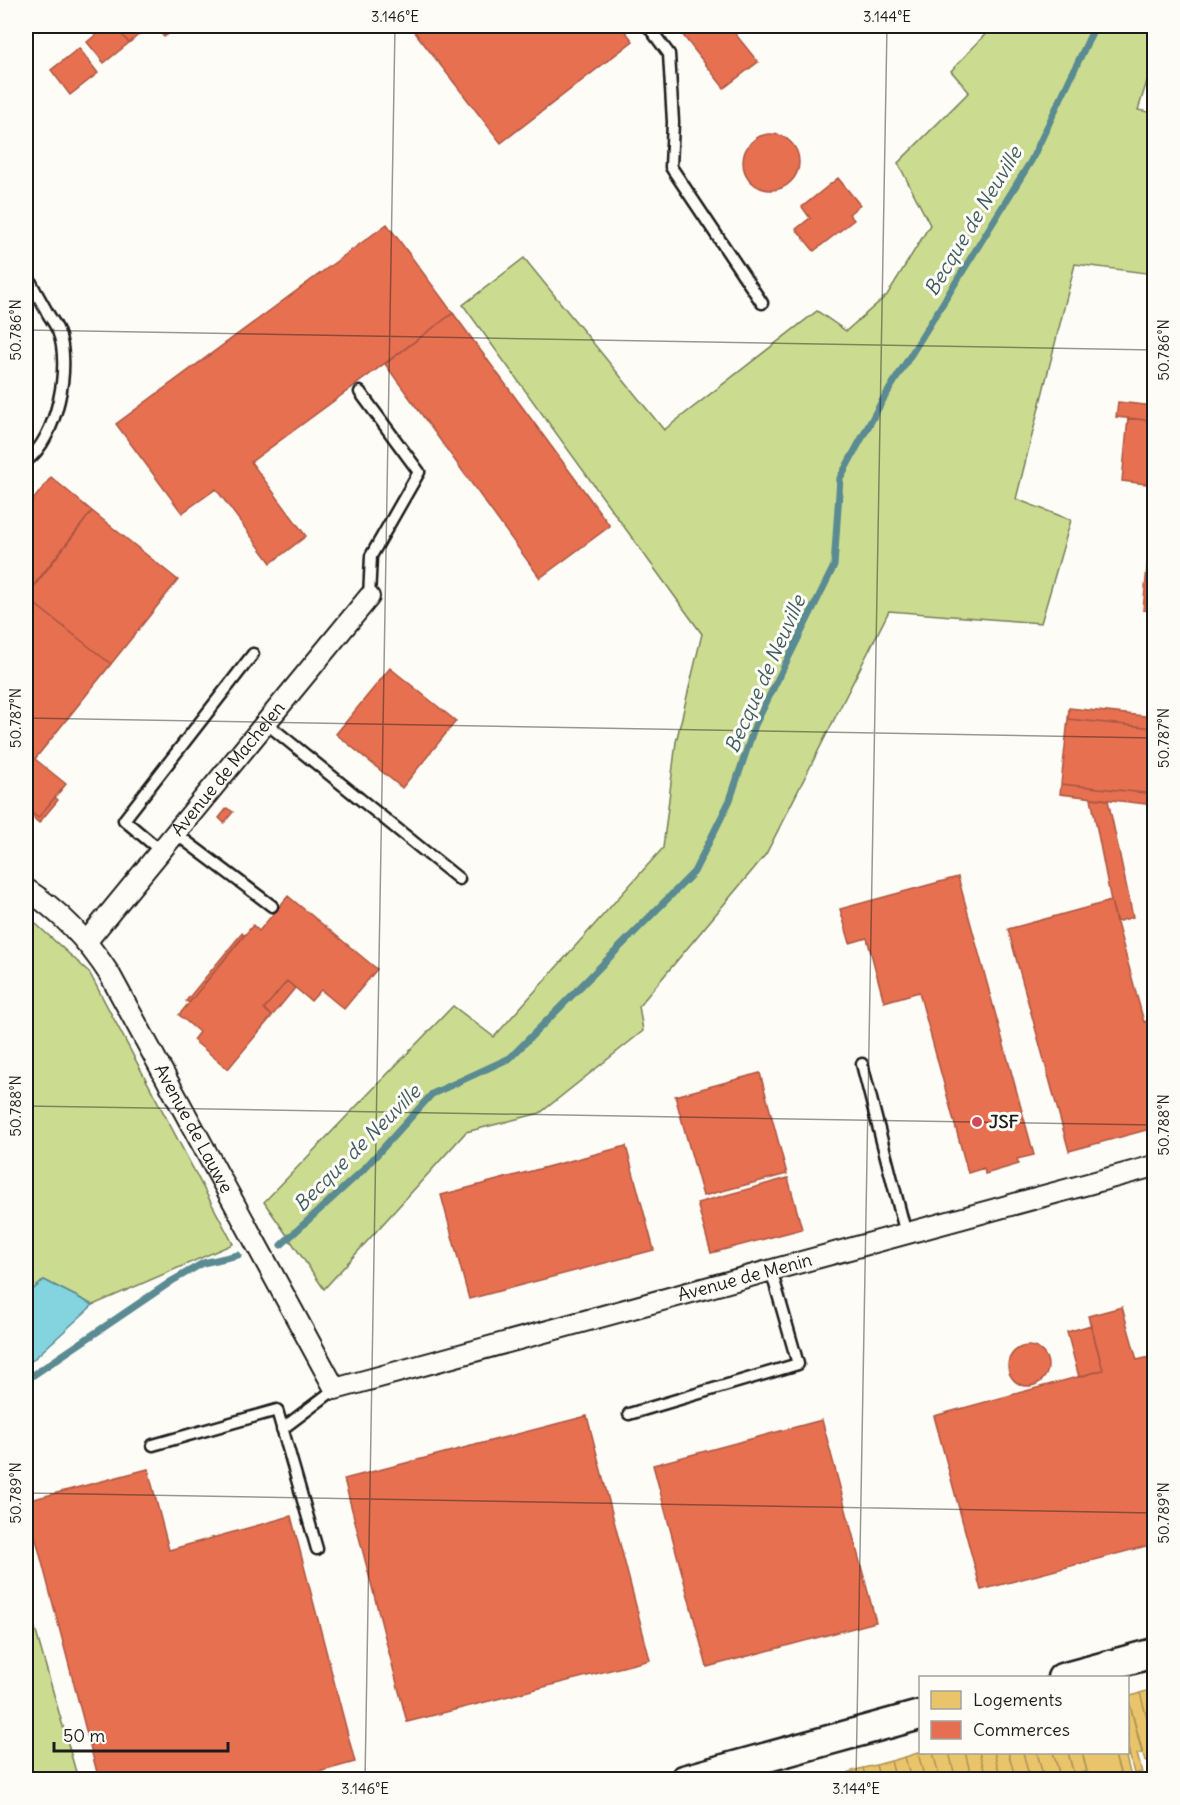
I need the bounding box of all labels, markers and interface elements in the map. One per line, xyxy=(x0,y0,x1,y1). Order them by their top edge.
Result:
text: 3.146°E xyxy=(371,7,419,26)
text: 3.144°E xyxy=(863,7,911,26)
water label: Becque de Neuville xyxy=(918,141,1028,300)
text: 50.786°N xyxy=(6,299,25,361)
text: 50.786°N xyxy=(1154,319,1173,381)
water label: Becque de Neuville xyxy=(719,590,811,756)
text: 50.787°N xyxy=(6,688,25,748)
street label: Avenue de Machelen xyxy=(166,697,290,840)
text: 50.787°N xyxy=(1154,708,1173,768)
street label: Avenue de Lauwe xyxy=(150,1060,238,1197)
text: 50.788°N xyxy=(6,1075,25,1137)
water label: Becque de Neuville xyxy=(288,1078,426,1216)
text: 50.788°N xyxy=(1154,1094,1173,1156)
place label: JSF xyxy=(989,1110,1019,1133)
marker: JSF xyxy=(970,1115,984,1129)
street label: Avenue de Menin xyxy=(675,1248,814,1306)
text: 50.789°N xyxy=(6,1462,25,1524)
text: 50.789°N xyxy=(1154,1482,1173,1544)
legend xyxy=(919,1676,1129,1754)
text: Logements xyxy=(973,1688,1062,1711)
scale bar xyxy=(54,1715,228,1753)
text: Commerces xyxy=(973,1718,1070,1741)
text: 50 m xyxy=(63,1724,105,1747)
text: 3.146°E xyxy=(341,1779,389,1798)
text: 3.144°E xyxy=(832,1779,880,1798)

